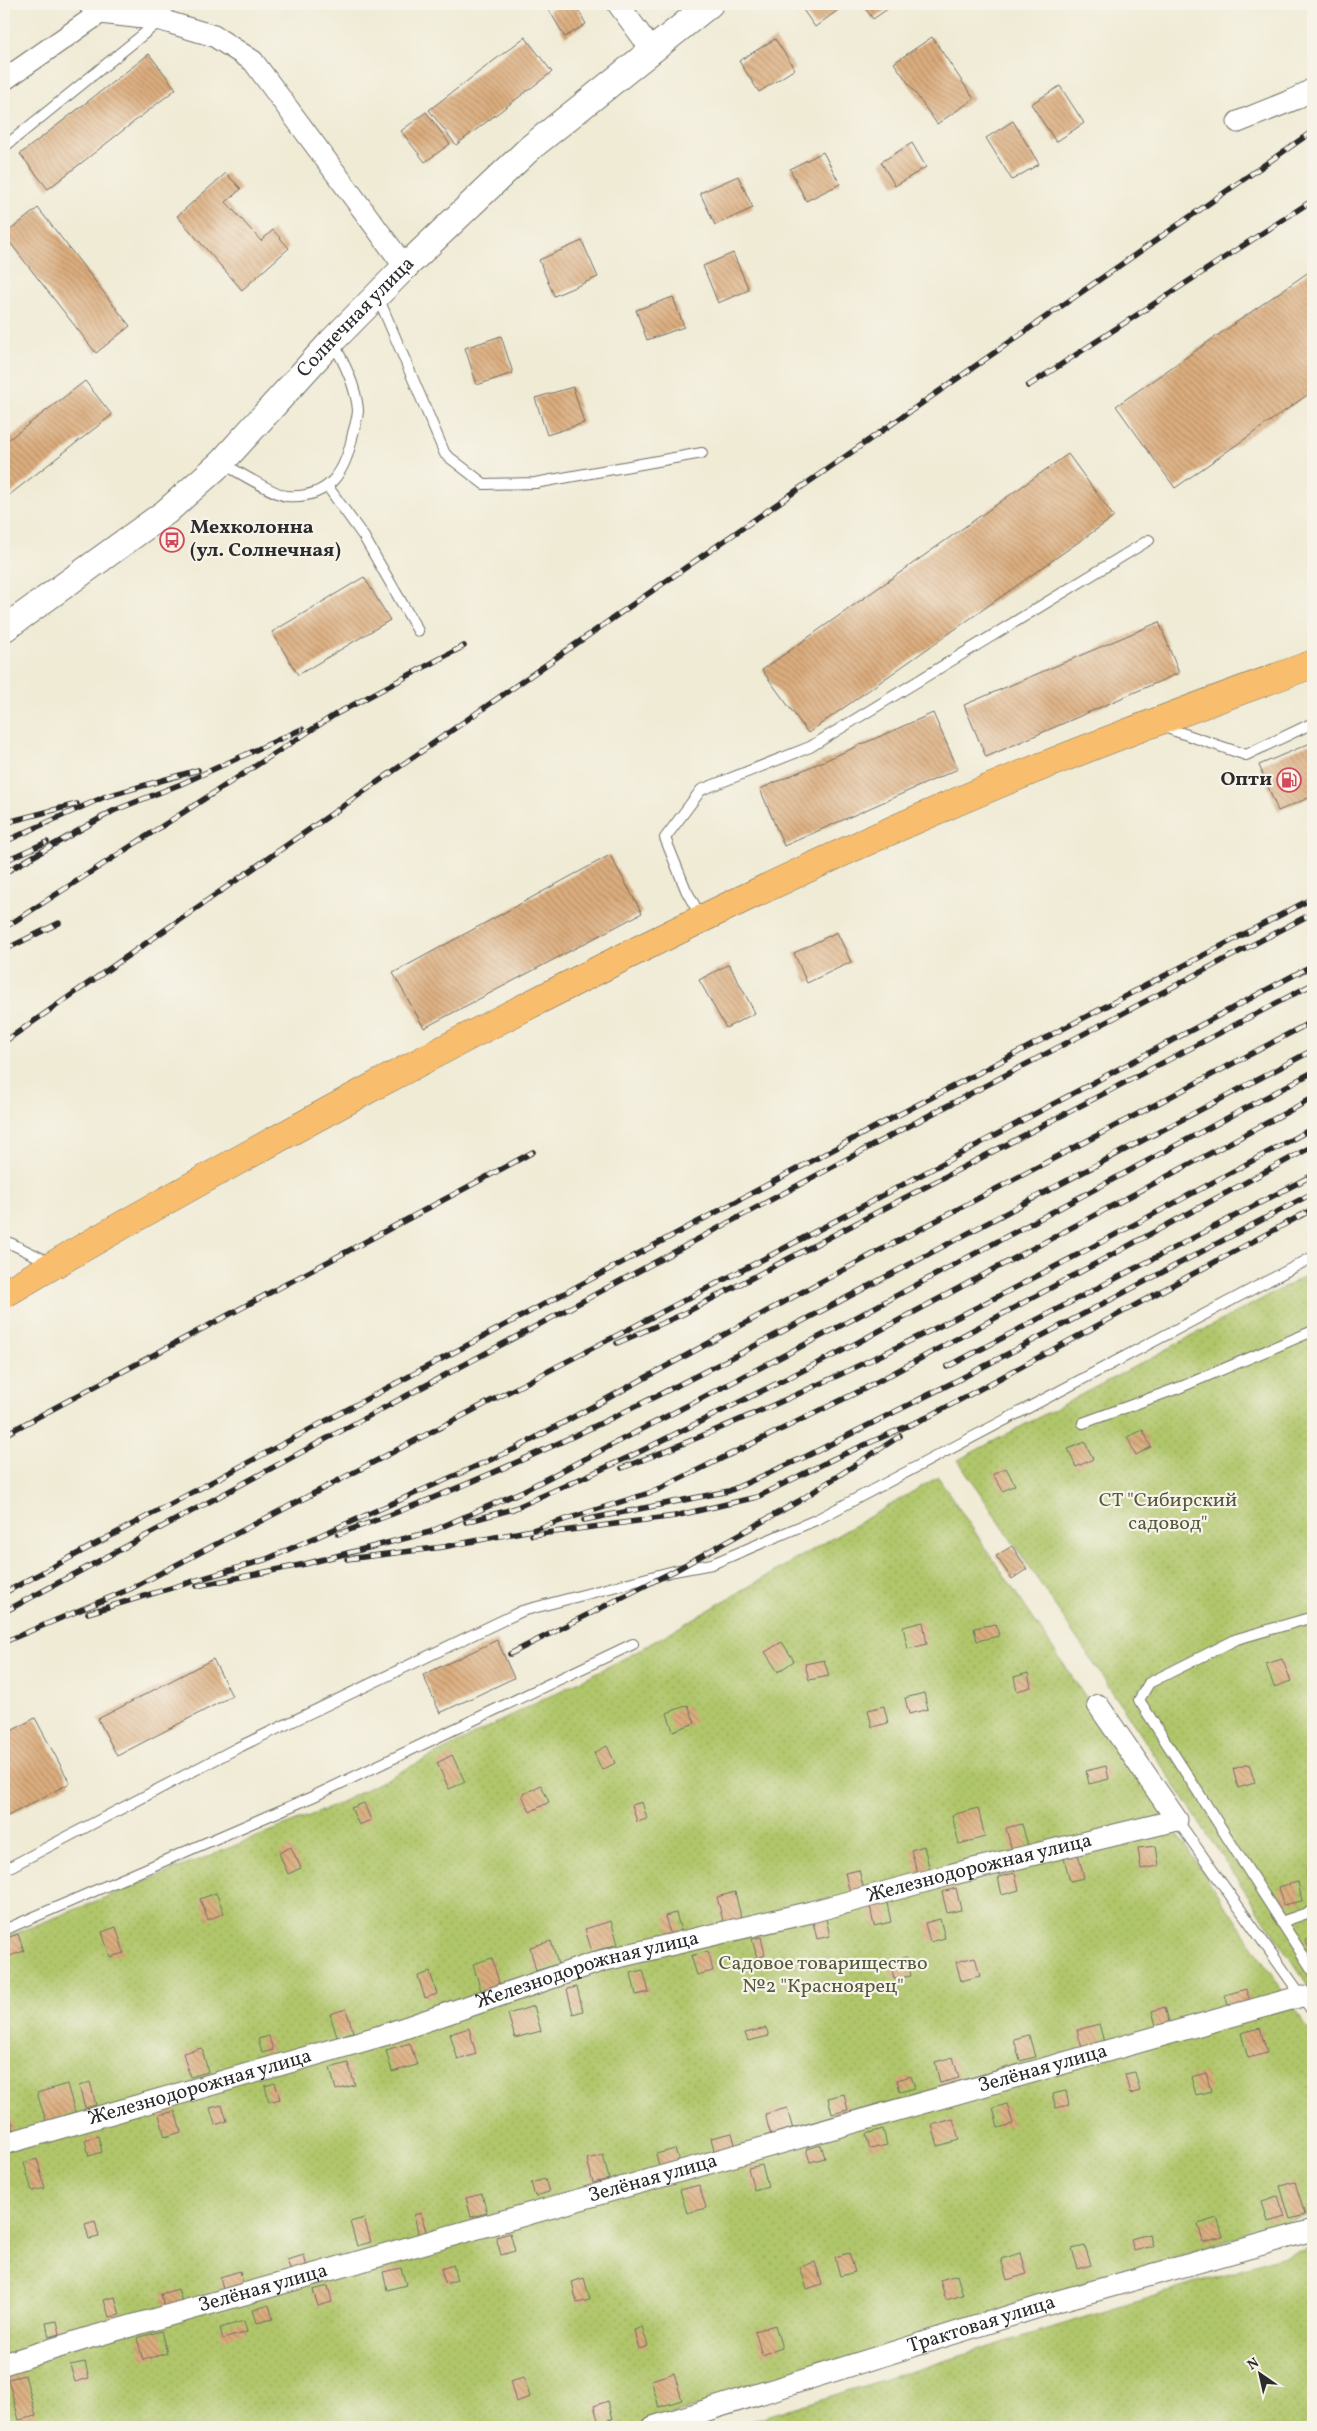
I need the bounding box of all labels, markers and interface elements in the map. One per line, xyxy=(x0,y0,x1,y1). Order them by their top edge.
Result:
street label: Солнечная улица xyxy=(291,251,421,384)
place label: Мехколонна (ул. Солнечная) xyxy=(190,514,341,565)
bus stop icon: Мехколонна (ул. Солнечная) xyxy=(159,527,185,553)
place label: Опти xyxy=(1220,766,1272,794)
fuel station icon: Опти xyxy=(1276,767,1302,793)
park label: СТ "Сибирский садовод" xyxy=(1099,1487,1237,1538)
street label: Железнодорожная улица xyxy=(863,1827,1095,1910)
street label: Железнодорожная улица xyxy=(472,1925,702,2017)
park label: Садовое товарищество №2 "Красноярец" xyxy=(718,1950,928,2001)
street label: Зелёная улица xyxy=(975,2037,1111,2100)
street label: Железнодорожная улица xyxy=(85,2042,315,2133)
street label: Зелёная улица xyxy=(585,2147,721,2210)
street label: Зелёная улица xyxy=(195,2257,331,2320)
street label: Трактовая улица xyxy=(904,2289,1059,2361)
north arrow xyxy=(1234,2348,1284,2398)
text: N xyxy=(1244,2354,1263,2375)

